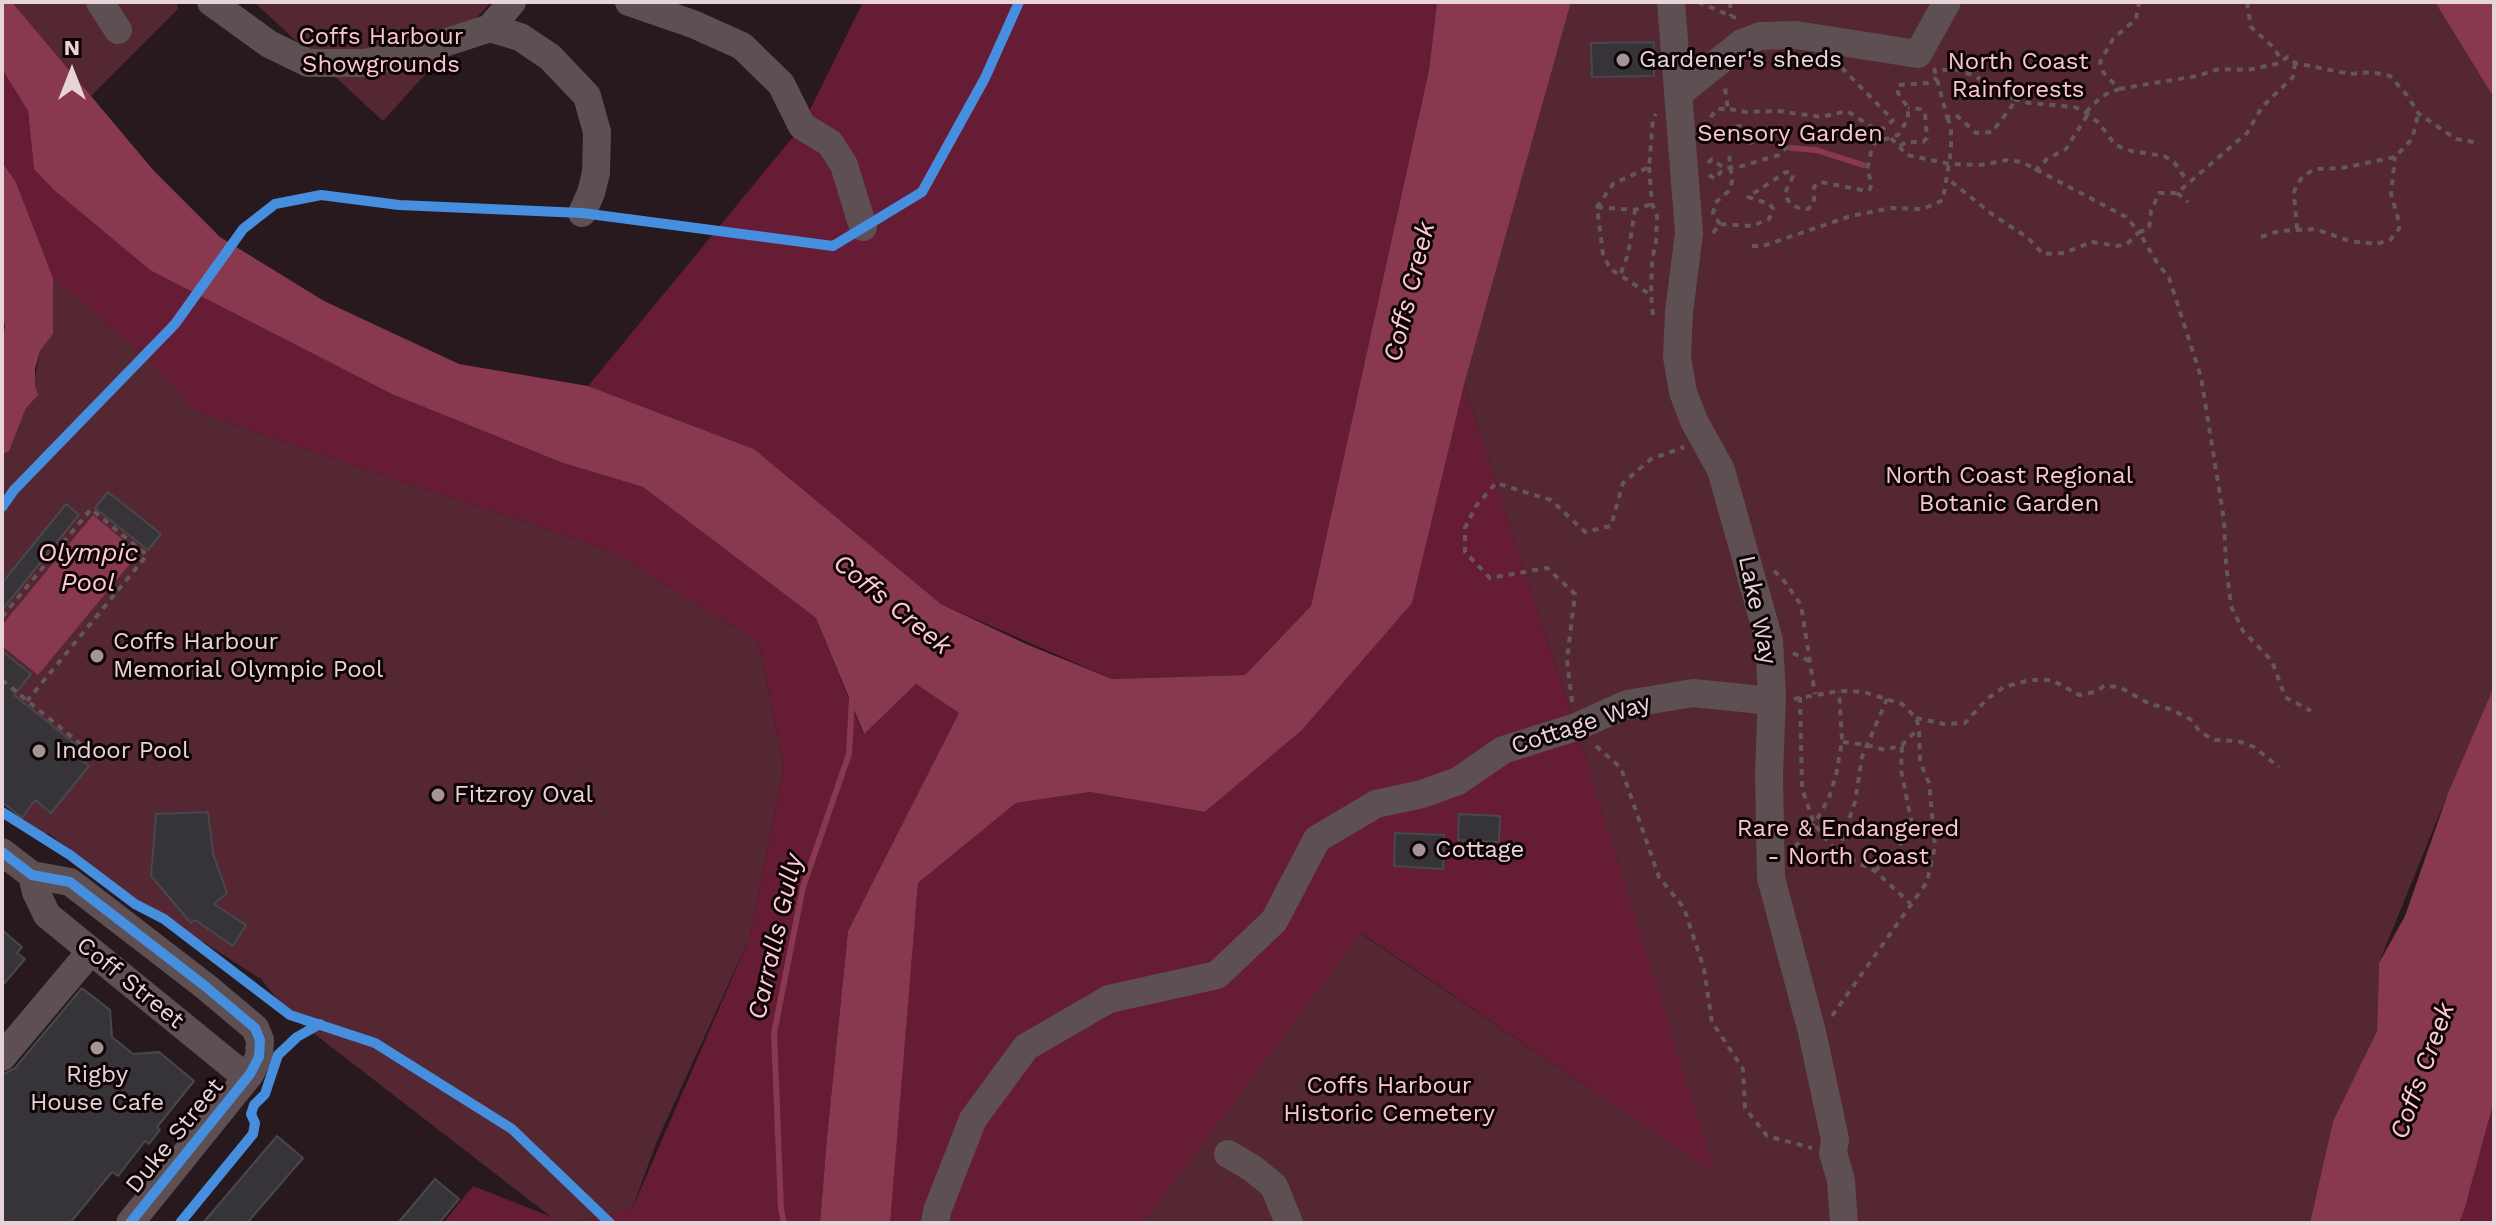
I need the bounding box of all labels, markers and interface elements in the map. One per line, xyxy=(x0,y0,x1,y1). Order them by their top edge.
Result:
park label: Coffs Harbour Showgrounds xyxy=(298,23,464,79)
north arrow xyxy=(32,32,112,112)
text: N xyxy=(64,35,80,60)
place label: Gardener's sheds xyxy=(1639,46,1842,74)
park label: North Coast Rainforests xyxy=(1947,48,2089,104)
marker: Gardener's sheds xyxy=(1614,51,1632,69)
park label: Sensory Garden xyxy=(1697,120,1883,148)
water label: Coffs Creek xyxy=(1378,219,1442,365)
park label: North Coast Regional Botanic Garden xyxy=(1885,462,2133,518)
water label: Olympic Pool xyxy=(38,537,138,598)
water label: Coffs Creek xyxy=(827,548,957,662)
street label: Lake Way xyxy=(1731,553,1783,667)
place label: Coffs Harbour Memorial Olympic Pool xyxy=(113,628,383,684)
marker: Coffs Harbour Memorial Olympic Pool xyxy=(88,647,106,665)
street label: Cottage Way xyxy=(1508,689,1654,761)
place label: Indoor Pool xyxy=(55,737,189,765)
marker: Indoor Pool xyxy=(30,742,48,760)
place label: Fitzroy Oval xyxy=(454,781,593,809)
marker: Fitzroy Oval xyxy=(429,786,447,804)
park label: Rare & Endangered - North Coast xyxy=(1737,815,1959,871)
place label: Cottage xyxy=(1435,836,1524,864)
marker: Cottage xyxy=(1410,841,1428,859)
water label: Carralls Gully xyxy=(742,851,810,1023)
street label: Coff Street xyxy=(70,931,190,1035)
water label: Coffs Creek xyxy=(2384,998,2462,1144)
marker: Rigby House Cafe xyxy=(88,1039,106,1057)
place label: Rigby House Cafe xyxy=(30,1061,164,1117)
park label: Coffs Harbour Historic Cemetery xyxy=(1283,1072,1495,1128)
street label: Duke Street xyxy=(120,1073,230,1199)

